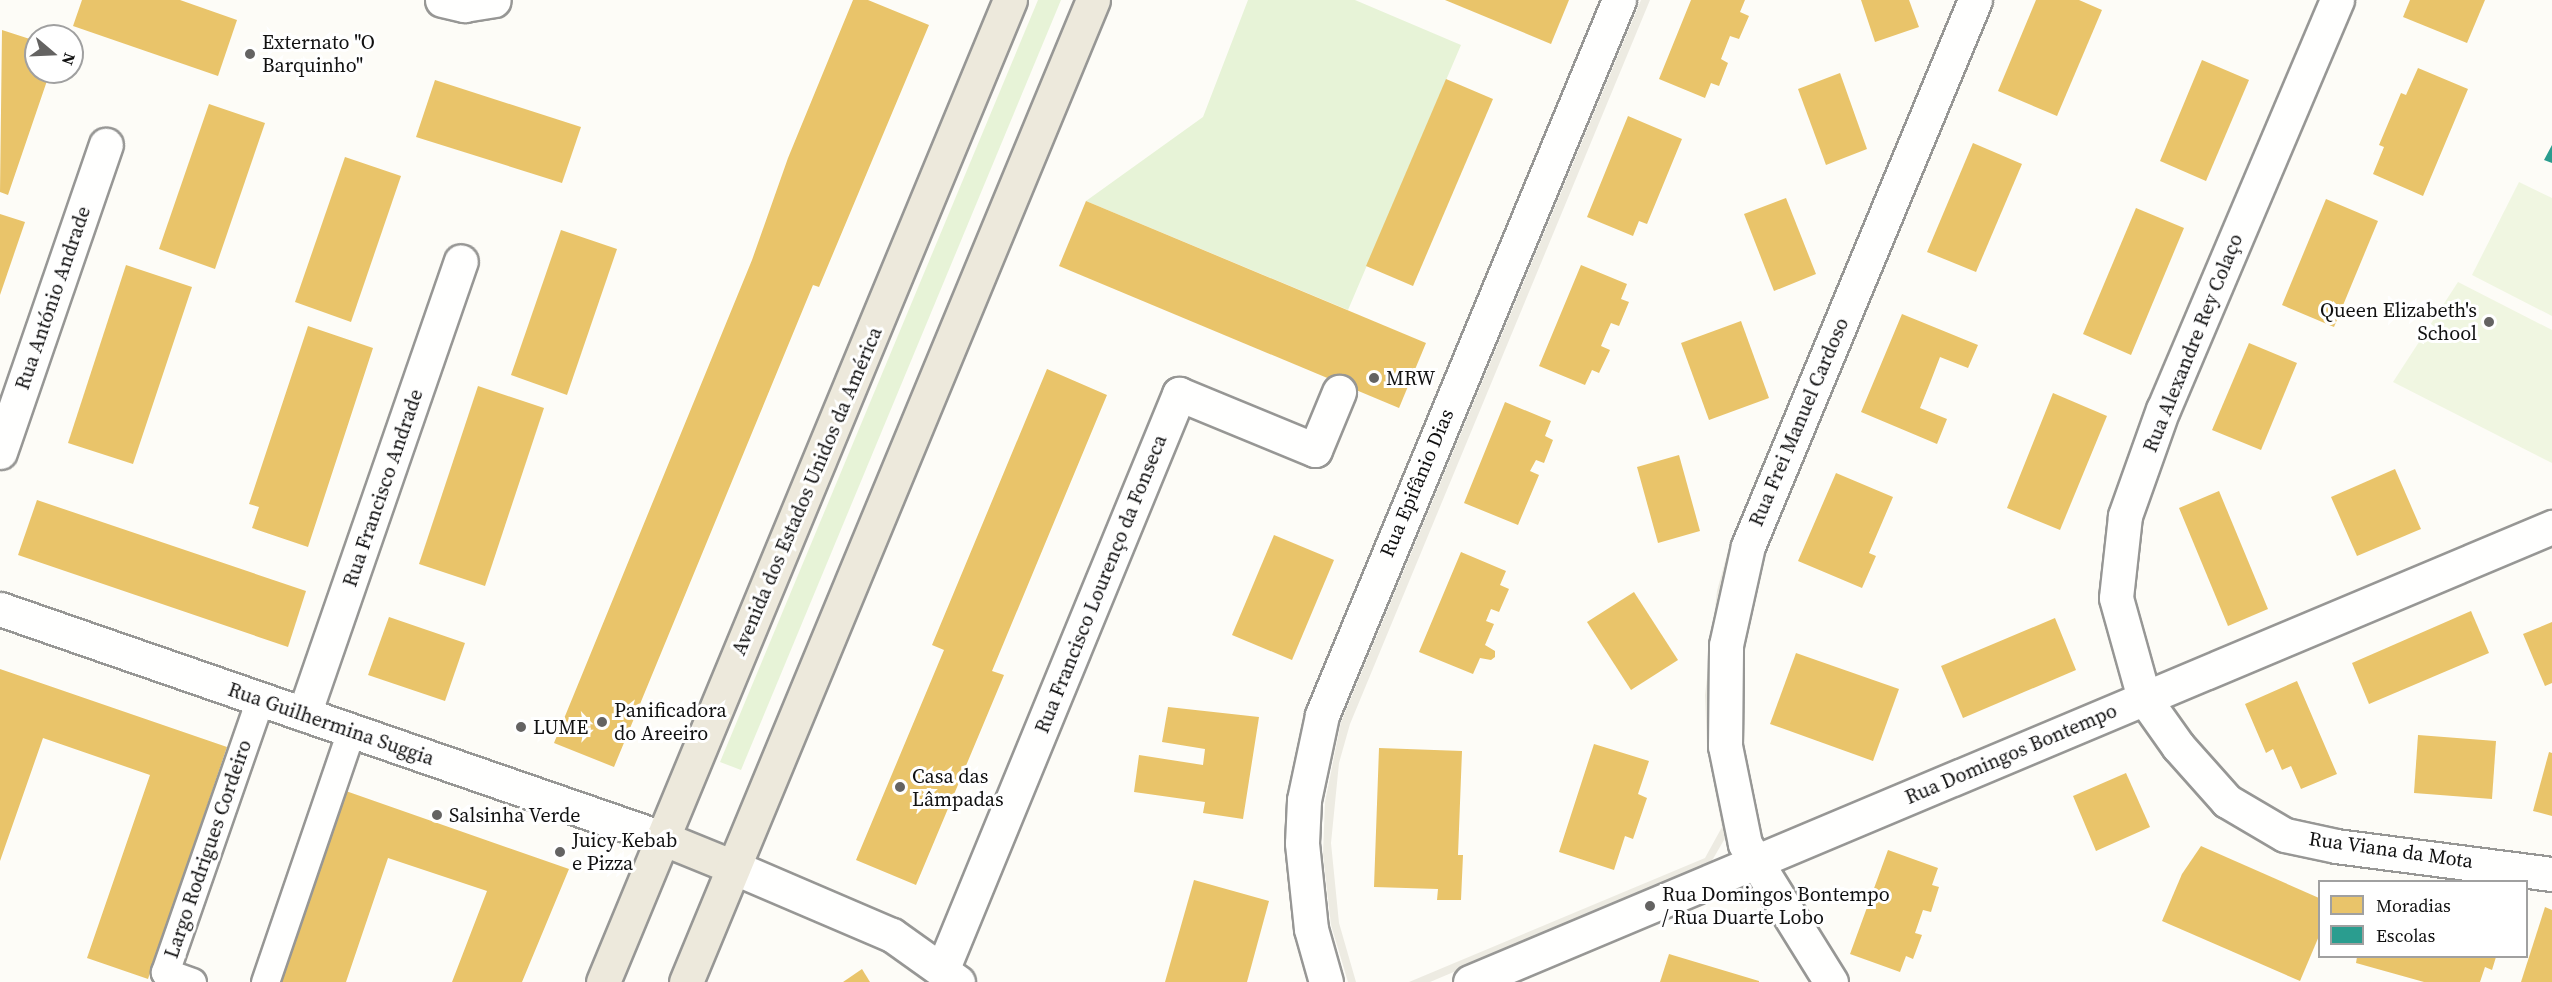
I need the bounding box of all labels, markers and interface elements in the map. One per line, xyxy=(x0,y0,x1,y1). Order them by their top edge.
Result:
north arrow xyxy=(24,24,84,84)
place label: Externato "O Barquinho" xyxy=(262,30,375,77)
marker: Externato "O Barquinho" xyxy=(243,47,257,61)
text: N xyxy=(57,50,81,68)
street label: Rua António Andrade xyxy=(10,203,96,393)
street label: Rua Alexandre Rey Colaço xyxy=(2138,230,2248,456)
place label: Queen Elizabeth's School xyxy=(2320,298,2477,345)
street label: Rua Frei Manuel Cardoso xyxy=(1744,314,1854,530)
marker: Queen Elizabeth's School xyxy=(2482,315,2496,329)
street label: Avenida dos Estados Unidos da América xyxy=(727,323,887,659)
place label: MRW xyxy=(1386,366,1435,390)
marker: MRW xyxy=(1367,371,1381,385)
street label: Rua Francisco Andrade xyxy=(338,386,428,590)
street label: Rua Epifânio Dias xyxy=(1375,405,1459,561)
street label: Rua Francisco Lourenço da Fonseca xyxy=(1030,431,1172,737)
street label: Rua Guilhermina Suggia xyxy=(225,677,437,771)
place label: Panificadora do Areeiro xyxy=(614,698,727,745)
street label: Rua Domingos Bontempo xyxy=(1902,698,2120,810)
place label: LUME xyxy=(533,715,588,739)
marker: Panificadora do Areeiro xyxy=(595,715,609,729)
marker: LUME xyxy=(514,720,528,734)
street label: Largo Rodrigues Cordeiro xyxy=(159,737,257,961)
place label: Casa das Lâmpadas xyxy=(912,764,1004,811)
marker: Casa das Lâmpadas xyxy=(893,780,907,794)
place label: Salsinha Verde xyxy=(449,803,581,827)
marker: Salsinha Verde xyxy=(430,808,444,822)
street label: Rua Viana da Mota xyxy=(2307,827,2475,873)
place label: Juicy Kebab e Pizza xyxy=(572,828,677,875)
marker: Juicy Kebab e Pizza xyxy=(553,845,567,859)
legend xyxy=(2318,880,2528,958)
place label: Rua Domingos Bontempo / Rua Duarte Lobo xyxy=(1662,882,1890,929)
text: Moradias xyxy=(2376,893,2451,918)
marker: Rua Domingos Bontempo / Rua Duarte Lobo xyxy=(1643,899,1657,913)
text: Escolas xyxy=(2376,923,2435,948)

